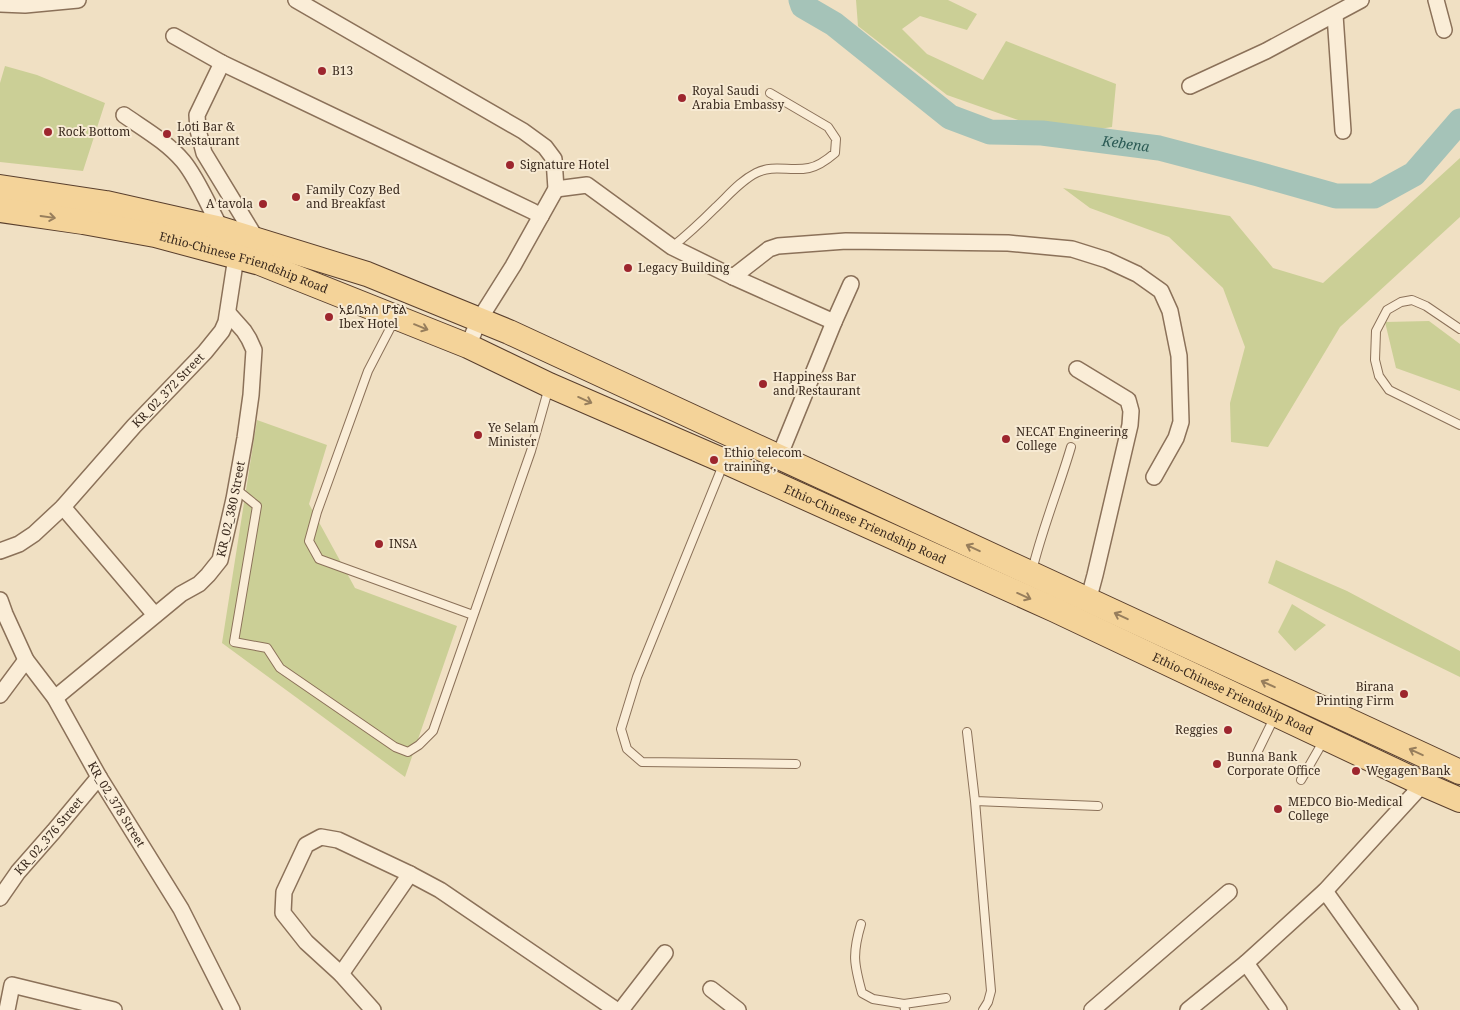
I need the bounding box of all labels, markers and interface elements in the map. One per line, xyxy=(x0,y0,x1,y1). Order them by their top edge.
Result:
place label: B13 xyxy=(332,62,354,79)
marker: B13 xyxy=(316,65,328,77)
place label: Royal Saudi Arabia Embassy xyxy=(692,82,784,113)
marker: Royal Saudi Arabia Embassy xyxy=(676,92,688,104)
place label: Loti Bar & Restaurant xyxy=(177,118,239,149)
place label: Rock Bottom xyxy=(58,123,130,140)
marker: Rock Bottom xyxy=(42,126,54,138)
marker: Loti Bar & Restaurant xyxy=(161,128,173,140)
water label: Kebena xyxy=(1100,131,1152,156)
place label: Signature Hotel xyxy=(520,156,609,173)
marker: Signature Hotel xyxy=(504,159,516,171)
place label: Family Cozy Bed and Breakfast xyxy=(306,181,401,212)
marker: Family Cozy Bed and Breakfast xyxy=(290,191,302,203)
place label: A tavola xyxy=(206,195,253,212)
marker: A tavola xyxy=(257,198,269,210)
one-way arrow xyxy=(40,212,56,222)
street label: Ethio-Chinese Friendship Road xyxy=(158,228,331,298)
place label: Legacy Building xyxy=(638,259,730,276)
marker: Legacy Building xyxy=(622,262,634,274)
place label: አይቤክስ ሆቴል Ibex Hotel xyxy=(339,301,407,332)
marker: አይቤክስ ሆቴል Ibex Hotel xyxy=(323,311,335,323)
one-way arrow xyxy=(413,323,428,332)
street label: KR_02_372 Street xyxy=(128,349,208,431)
place label: Happiness Bar and Restaurant xyxy=(773,368,860,399)
marker: Happiness Bar and Restaurant xyxy=(757,378,769,390)
one-way arrow xyxy=(577,396,592,406)
place label: Ye Selam Minister xyxy=(487,419,539,450)
place label: NECAT Engineering College xyxy=(1016,423,1129,454)
marker: Ye Selam Minister xyxy=(472,429,484,441)
marker: NECAT Engineering College xyxy=(1000,433,1012,445)
place label: Ethio telecom training , xyxy=(724,444,802,475)
marker: Ethio telecom training , xyxy=(708,454,720,466)
street label: KR_02_380 Street xyxy=(212,460,249,559)
street label: Ethio-Chinese Friendship Road xyxy=(781,480,950,568)
place label: INSA xyxy=(389,535,418,552)
marker: INSA xyxy=(373,538,385,550)
one-way arrow xyxy=(966,543,981,552)
one-way arrow xyxy=(1016,592,1031,601)
one-way arrow xyxy=(1113,611,1128,621)
street label: Ethio-Chinese Friendship Road xyxy=(1150,648,1317,739)
place label: Birana Printing Firm xyxy=(1316,678,1394,709)
one-way arrow xyxy=(1261,679,1276,688)
marker: Birana Printing Firm xyxy=(1398,688,1410,700)
place label: Reggies xyxy=(1175,721,1218,738)
marker: Reggies xyxy=(1222,724,1234,736)
one-way arrow xyxy=(1409,747,1424,756)
place label: Bunna Bank Corporate Office xyxy=(1227,748,1320,779)
street label: KR_02_378 Street xyxy=(84,758,149,850)
marker: Bunna Bank Corporate Office xyxy=(1211,758,1223,770)
place label: Wegagen Bank xyxy=(1366,762,1452,779)
marker: Wegagen Bank xyxy=(1350,765,1362,777)
street label: KR_02_376 Street xyxy=(10,793,87,878)
place label: MEDCO Bio-Medical College xyxy=(1288,793,1403,824)
marker: MEDCO Bio-Medical College xyxy=(1272,803,1284,815)

